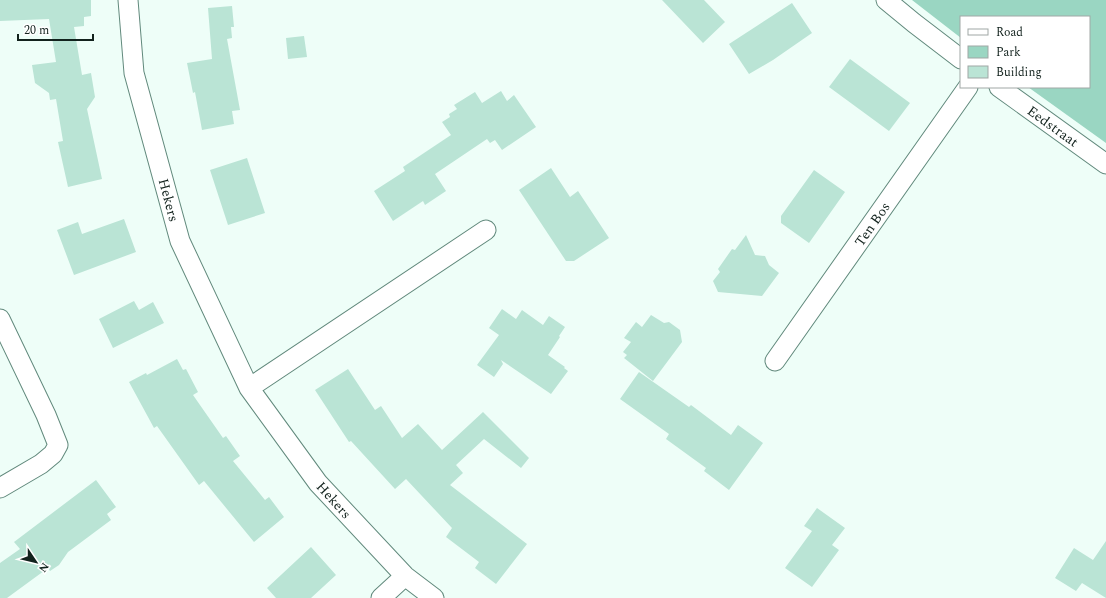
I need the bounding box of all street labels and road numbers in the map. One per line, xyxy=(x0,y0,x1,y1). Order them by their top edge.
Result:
street label: Eedstraat xyxy=(1023,101,1083,152)
street label: Hekers xyxy=(153,176,184,224)
street label: Ten Bos xyxy=(849,198,895,251)
street label: Hekers xyxy=(311,477,356,524)

